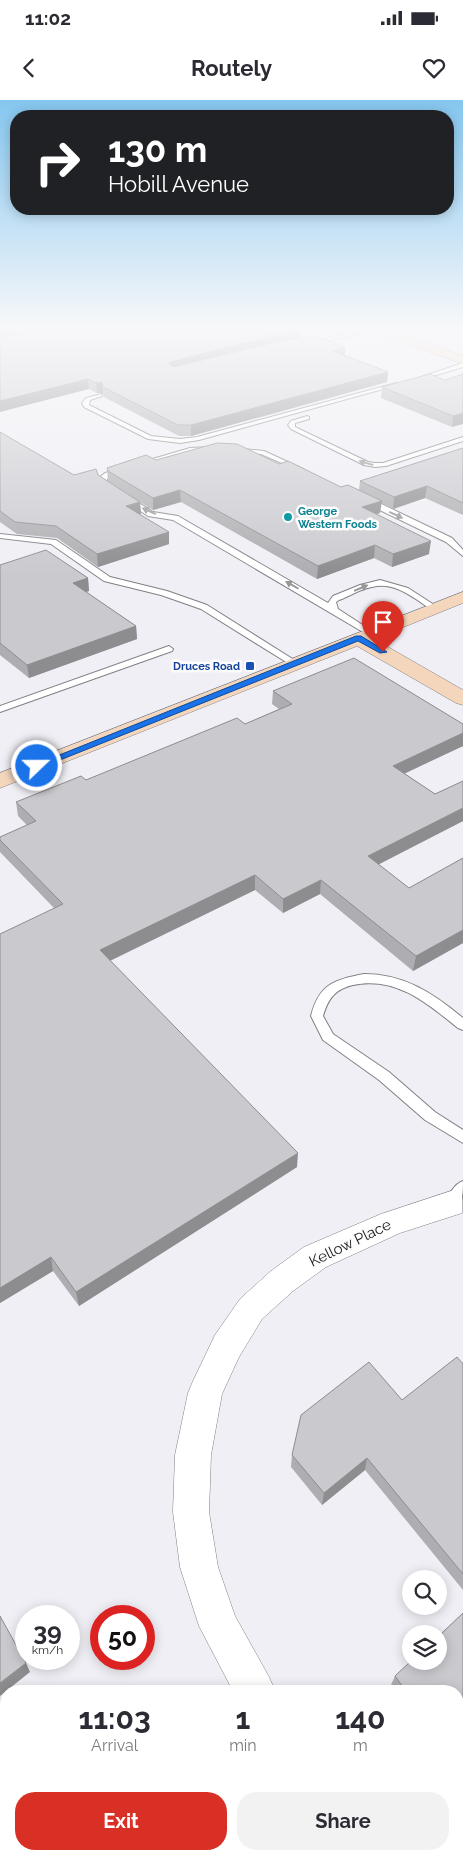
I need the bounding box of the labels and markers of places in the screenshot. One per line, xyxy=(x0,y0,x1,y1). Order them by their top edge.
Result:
place label: George Western Foods xyxy=(298,505,377,531)
marker: George Western Foods xyxy=(282,511,294,523)
pin xyxy=(362,601,404,652)
place label: Druces Road xyxy=(173,660,240,673)
marker: Druces Road xyxy=(244,660,256,672)

